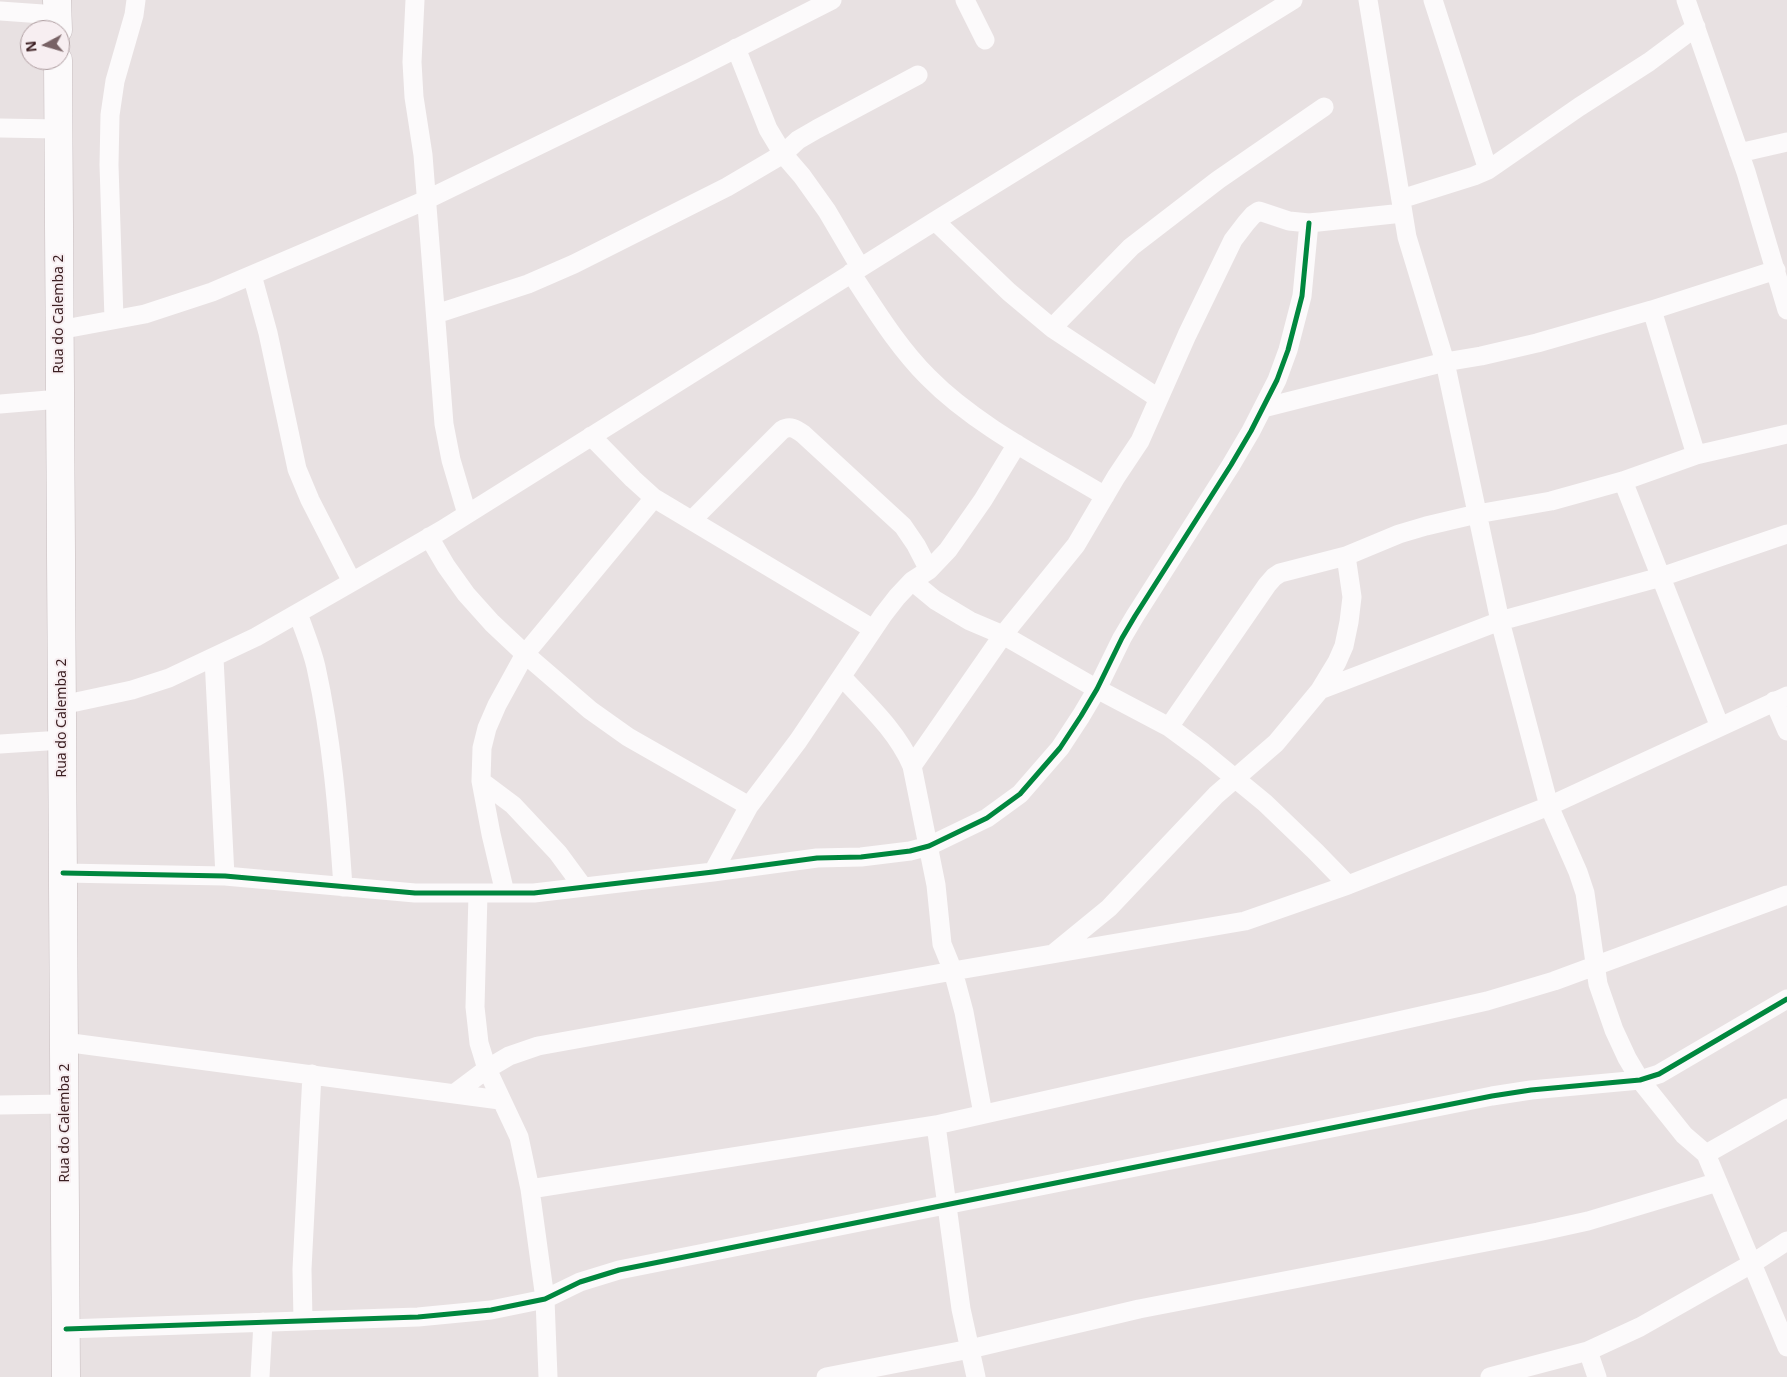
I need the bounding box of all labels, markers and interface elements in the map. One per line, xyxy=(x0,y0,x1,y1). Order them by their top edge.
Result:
north arrow xyxy=(20,20,70,70)
text: N xyxy=(21,40,41,53)
street label: Rua do Calemba 2 xyxy=(51,255,67,373)
street label: Rua do Calemba 2 xyxy=(54,659,70,777)
street label: Rua do Calemba 2 xyxy=(57,1064,73,1182)

